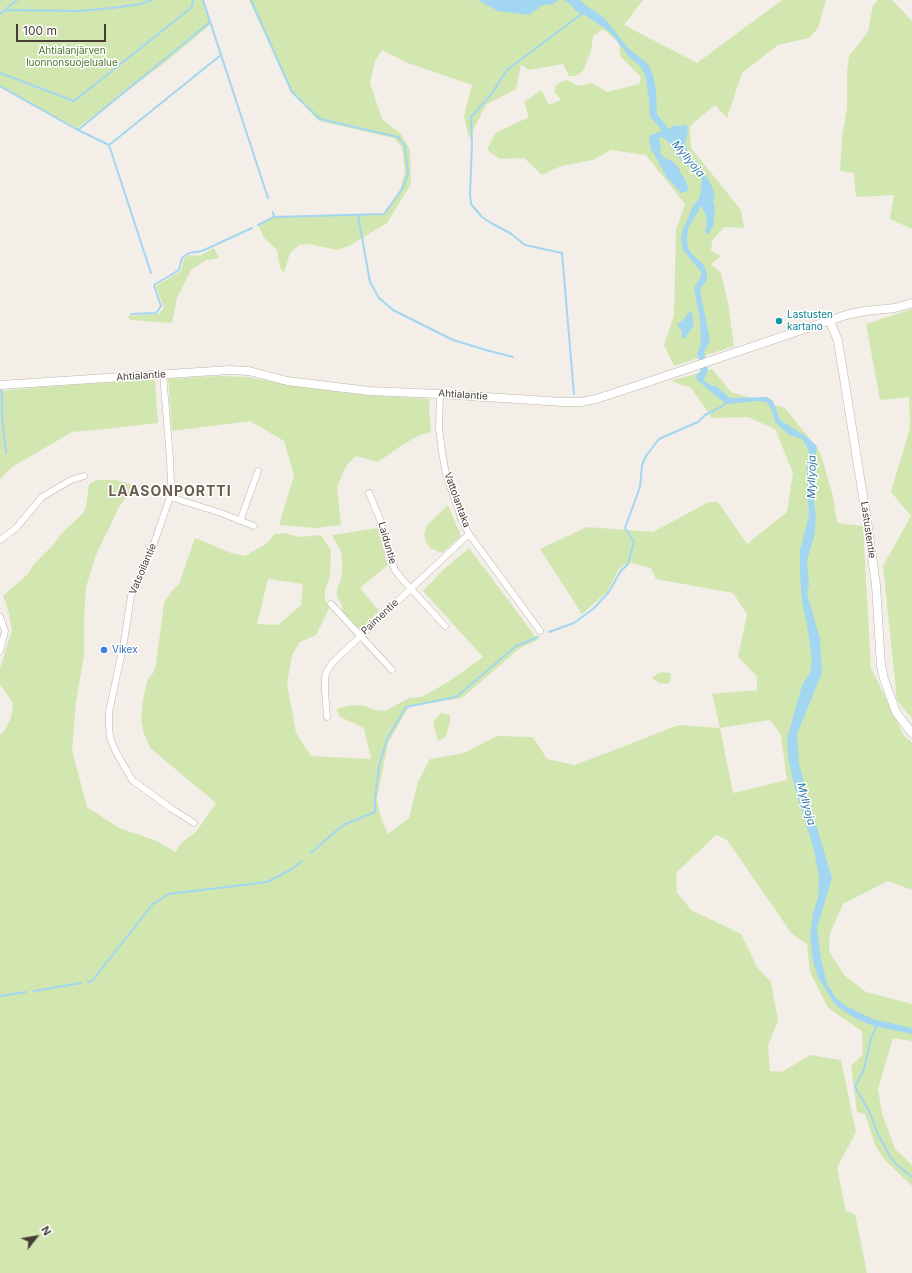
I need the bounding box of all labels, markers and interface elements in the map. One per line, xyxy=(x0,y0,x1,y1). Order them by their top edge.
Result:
scale bar xyxy=(18,16,108,42)
text: 100 m xyxy=(23,23,57,38)
park label: Ahtialanjärven luonnonsuojelualue xyxy=(26,45,118,68)
water label: Myllyoja xyxy=(669,138,707,180)
place label: Lastusten kartano xyxy=(787,309,833,332)
marker: Lastusten kartano xyxy=(774,316,784,326)
street label: Ahtialantie xyxy=(116,368,166,384)
street label: Ahtialantie xyxy=(438,387,488,403)
water label: Myllyoja xyxy=(805,455,819,499)
street label: Vattolantaka xyxy=(441,471,473,529)
district label: LAASONPORTTI xyxy=(108,484,232,500)
street label: Lastustentie xyxy=(858,501,878,559)
street label: Laiduntie xyxy=(375,521,399,565)
street label: Vatsoilantie xyxy=(127,542,159,596)
street label: Paimentie xyxy=(359,597,401,637)
place label: Vikex xyxy=(112,644,138,656)
marker: Vikex xyxy=(99,645,109,655)
water label: Myllyoja xyxy=(794,781,818,827)
north arrow xyxy=(16,1217,56,1257)
text: N xyxy=(38,1224,54,1238)

